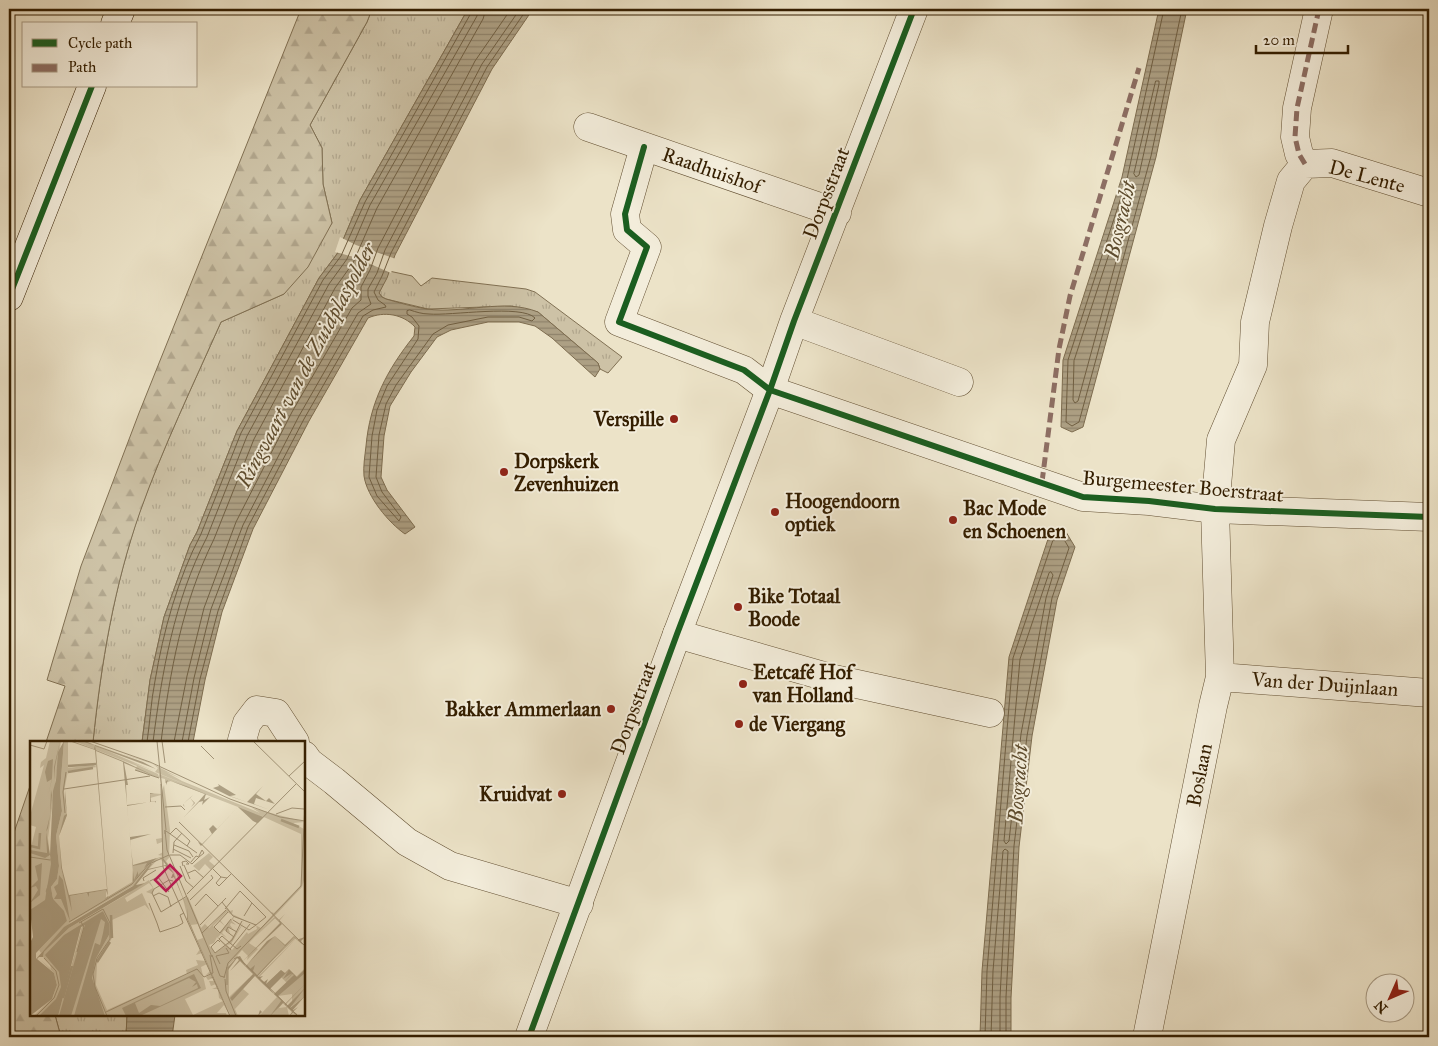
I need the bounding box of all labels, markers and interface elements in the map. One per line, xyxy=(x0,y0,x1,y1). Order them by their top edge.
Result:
legend xyxy=(22,22,198,88)
scale bar xyxy=(1256,22,1348,54)
text: 20 m xyxy=(1263,31,1295,49)
text: Cycle path xyxy=(68,34,133,52)
text: Path xyxy=(68,58,97,76)
street label: Raadhuishof xyxy=(659,142,768,199)
street label: Dorpsstraat xyxy=(797,144,855,242)
street label: De Lente xyxy=(1326,154,1408,198)
water label: Bosgracht xyxy=(1098,177,1142,262)
water label: Ringvaart van de Zuidplaspolder xyxy=(230,237,382,493)
place label: Verspille xyxy=(593,407,665,432)
marker: Verspille xyxy=(668,413,680,425)
place label: Dorpskerk Zevenhuizen xyxy=(514,449,619,496)
street label: Burgemeester Boerstraat xyxy=(1081,465,1285,508)
marker: Dorpskerk Zevenhuizen xyxy=(498,466,510,478)
place label: Hoogendoorn optiek xyxy=(785,489,900,537)
place label: Bac Mode en Schoenen xyxy=(963,496,1066,543)
marker: Hoogendoorn optiek xyxy=(769,506,781,518)
marker: Bac Mode en Schoenen xyxy=(947,514,959,526)
place label: Bike Totaal Boode xyxy=(748,584,841,631)
marker: Bike Totaal Boode xyxy=(732,601,744,613)
street label: Dorpsstraat xyxy=(605,659,661,757)
place label: Eetcafé Hof van Holland xyxy=(752,660,856,707)
street label: Van der Duijnlaan xyxy=(1250,667,1399,701)
marker: Eetcafé Hof van Holland xyxy=(737,678,749,690)
place label: Bakker Ammerlaan xyxy=(445,697,601,721)
marker: Bakker Ammerlaan xyxy=(605,703,617,715)
place label: de Viergang xyxy=(749,712,845,737)
marker: de Viergang xyxy=(733,718,745,730)
inset map xyxy=(30,741,305,1016)
street label: Boslaan xyxy=(1181,741,1217,809)
water label: Bosgracht xyxy=(1002,742,1034,825)
place label: Kruidvat xyxy=(479,782,553,806)
marker: Kruidvat xyxy=(556,788,568,800)
north arrow xyxy=(1366,974,1416,1024)
text: N xyxy=(1371,997,1391,1017)

